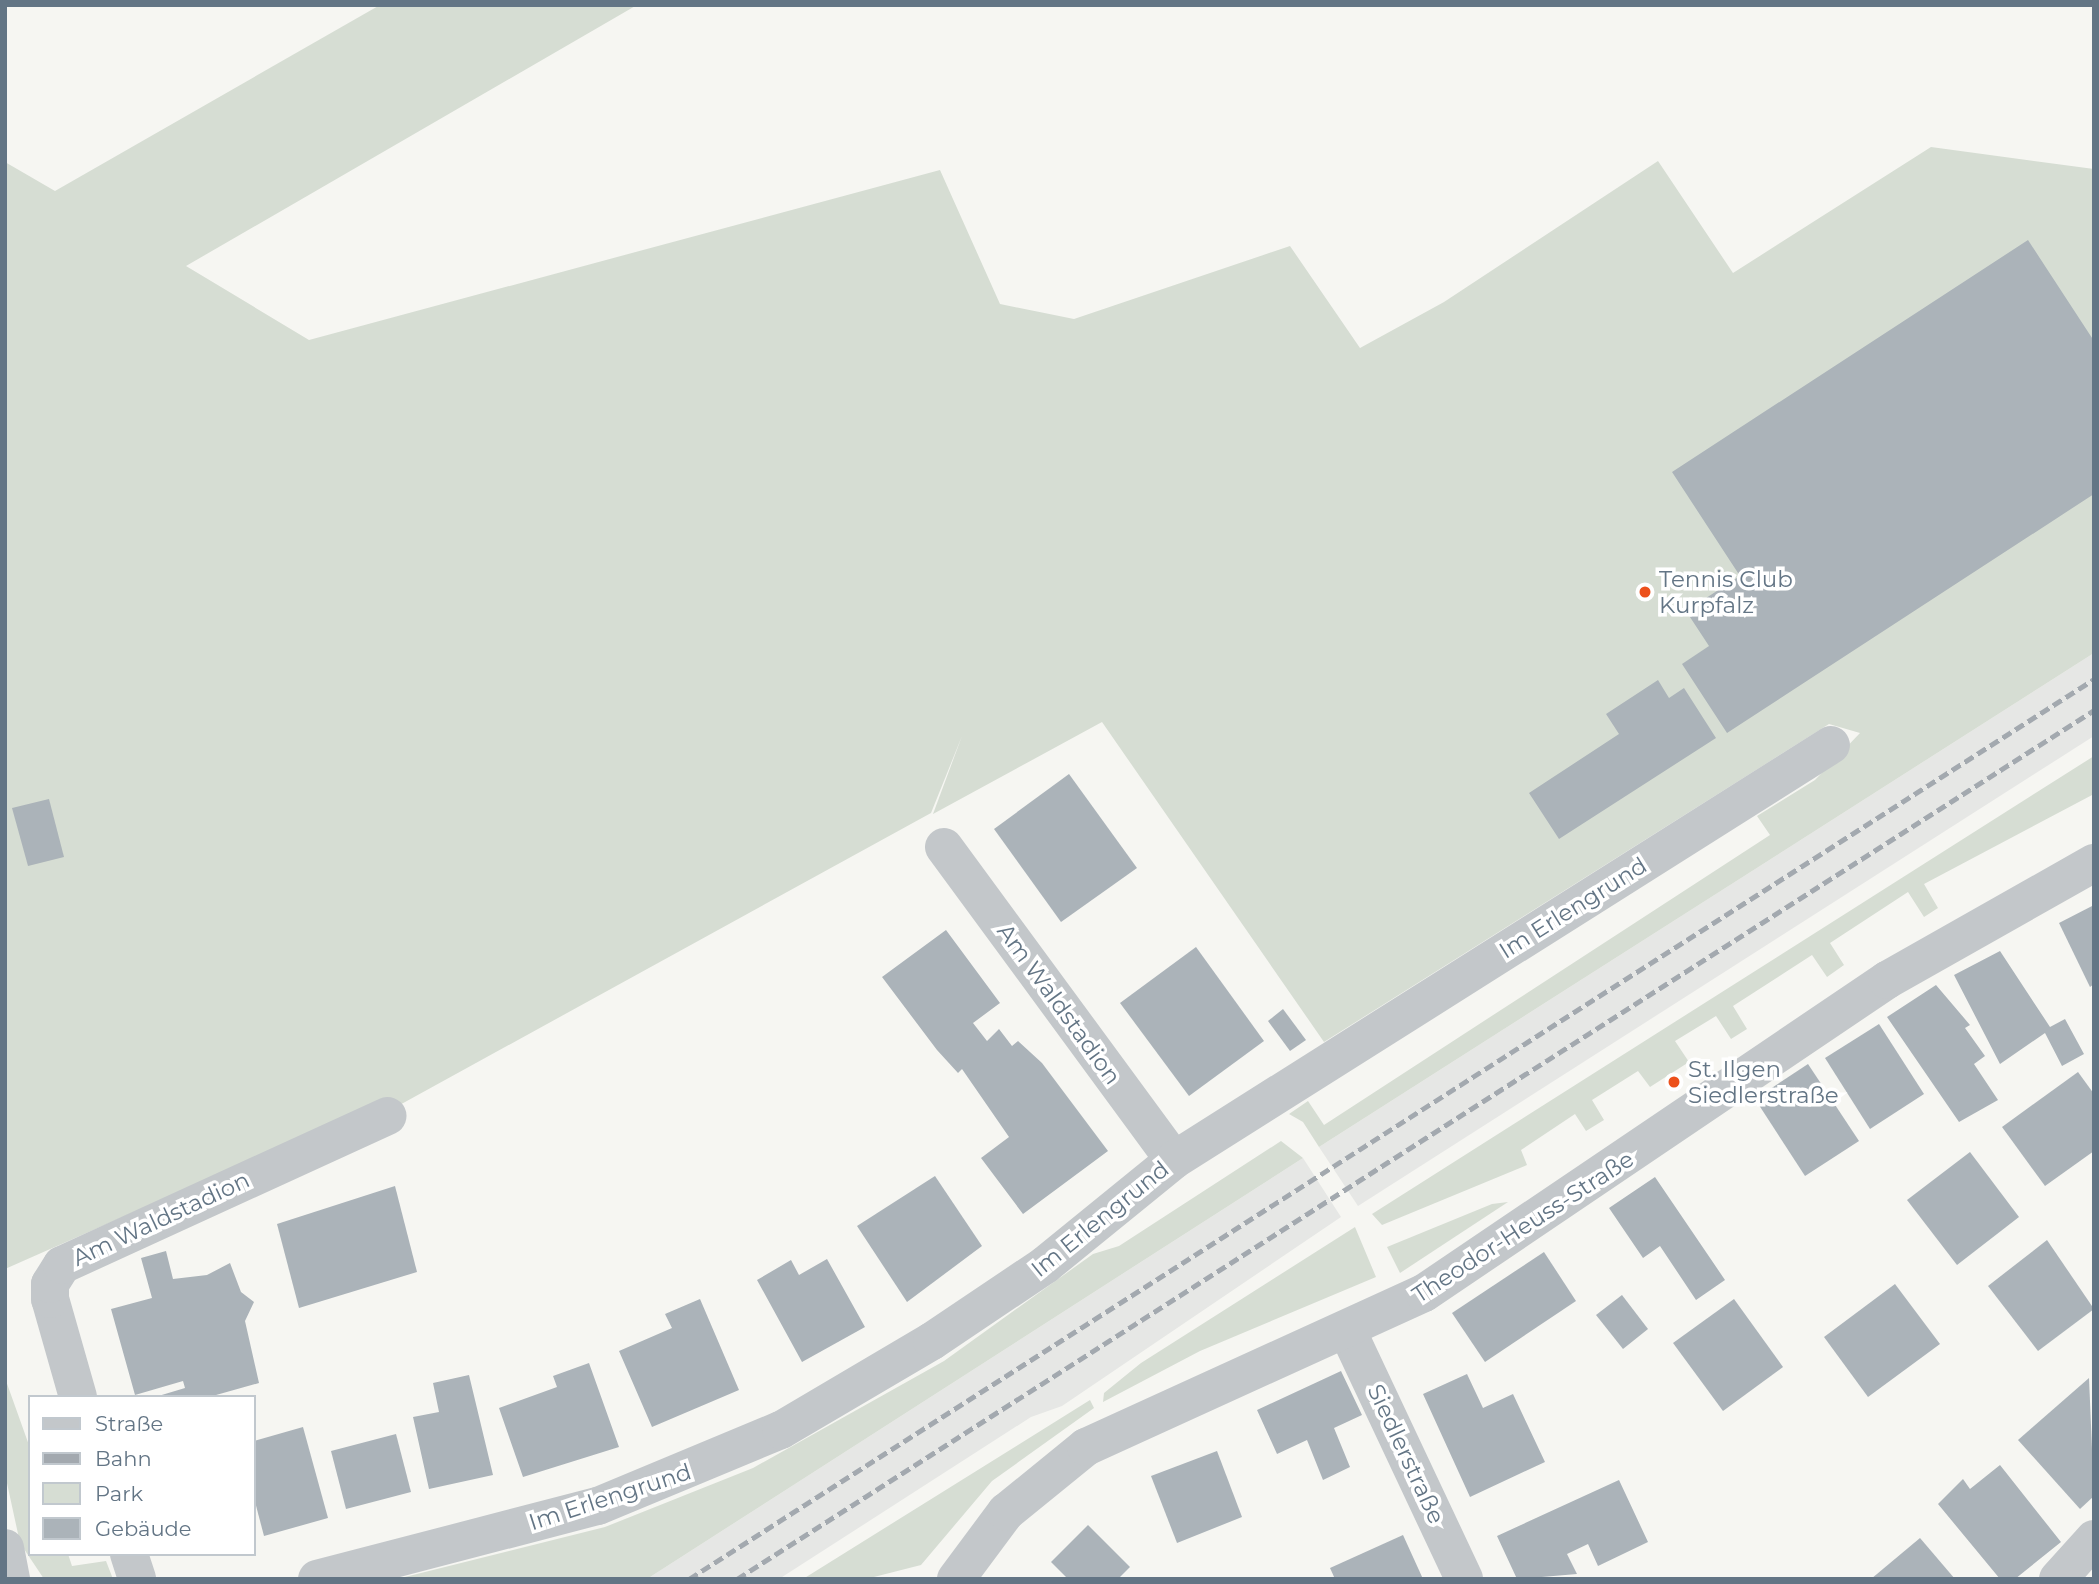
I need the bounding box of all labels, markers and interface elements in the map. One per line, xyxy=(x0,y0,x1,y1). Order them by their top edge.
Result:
place label: Tennis Club Kurpfalz xyxy=(1659,565,1793,619)
marker: Tennis Club Kurpfalz xyxy=(1637,584,1653,600)
street label: Im Erlengrund xyxy=(1494,852,1652,964)
street label: Am Waldstadion xyxy=(991,918,1127,1090)
place label: St. Ilgen Siedlerstraße xyxy=(1688,1055,1839,1109)
marker: St. Ilgen Siedlerstraße xyxy=(1666,1074,1682,1090)
street label: Theodor-Heuss-Straße xyxy=(1407,1145,1639,1309)
street label: Im Erlengrund xyxy=(1026,1155,1174,1283)
street label: Am Waldstadion xyxy=(68,1166,254,1272)
street label: Siedlerstraße xyxy=(1362,1380,1450,1528)
legend xyxy=(28,1395,256,1556)
text: Straße xyxy=(95,1411,163,1436)
text: Bahn xyxy=(95,1446,152,1471)
street label: Im Erlengrund xyxy=(525,1458,695,1536)
text: Park xyxy=(95,1481,143,1506)
text: Gebäude xyxy=(95,1516,192,1541)

